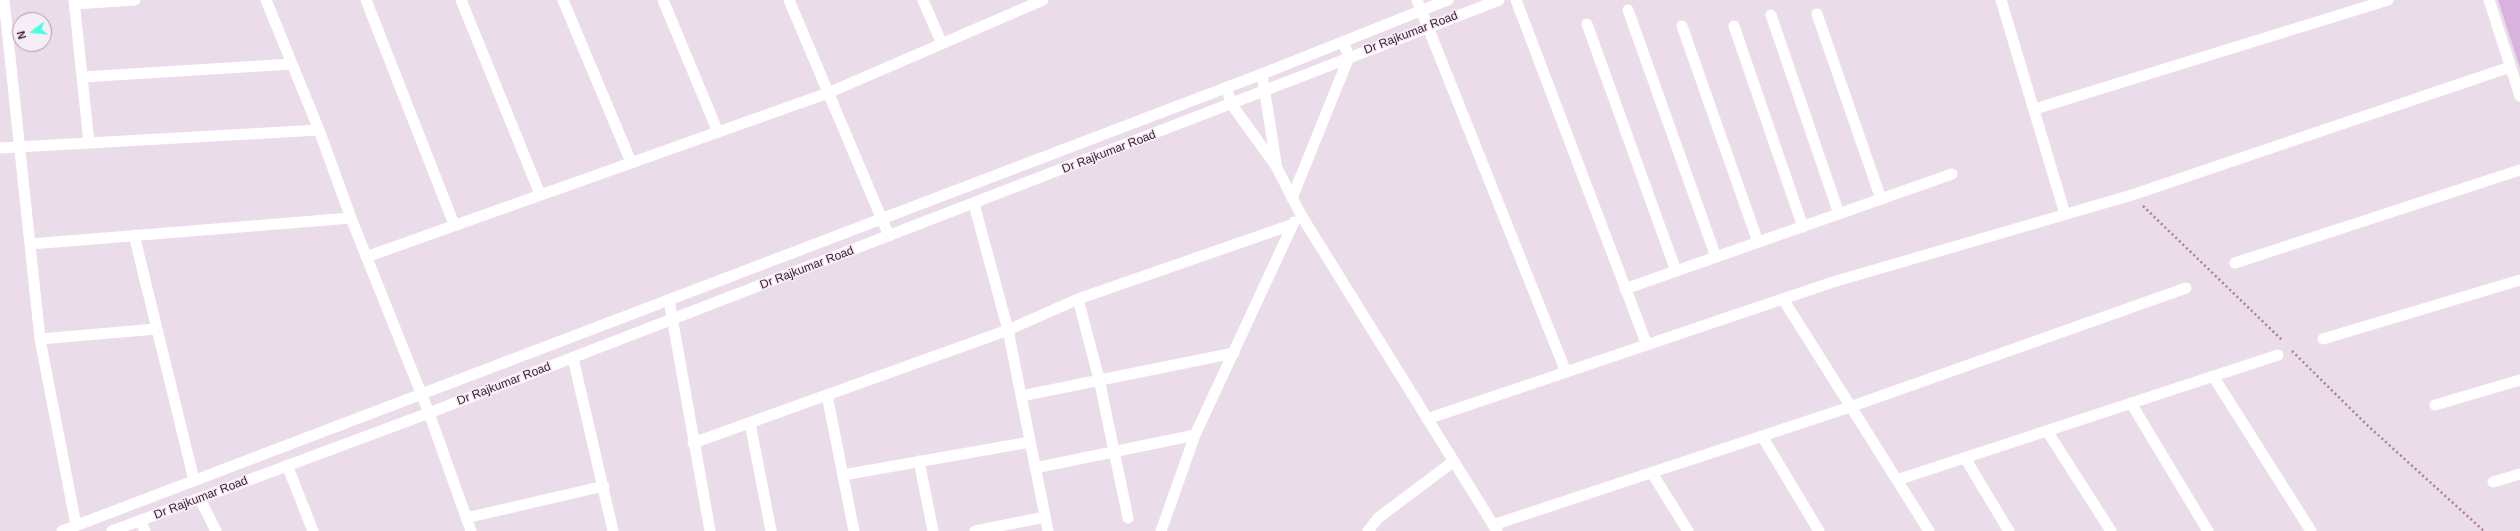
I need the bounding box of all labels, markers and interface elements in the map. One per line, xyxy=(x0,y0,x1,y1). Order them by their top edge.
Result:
street label: Dr Rajkumar Road xyxy=(1362,8,1460,58)
north arrow xyxy=(12,12,52,52)
text: N xyxy=(15,30,28,41)
street label: Dr Rajkumar Road xyxy=(1060,127,1158,177)
street label: Dr Rajkumar Road xyxy=(758,243,856,293)
street label: Dr Rajkumar Road xyxy=(455,359,553,409)
street label: Dr Rajkumar Road xyxy=(152,473,250,523)

